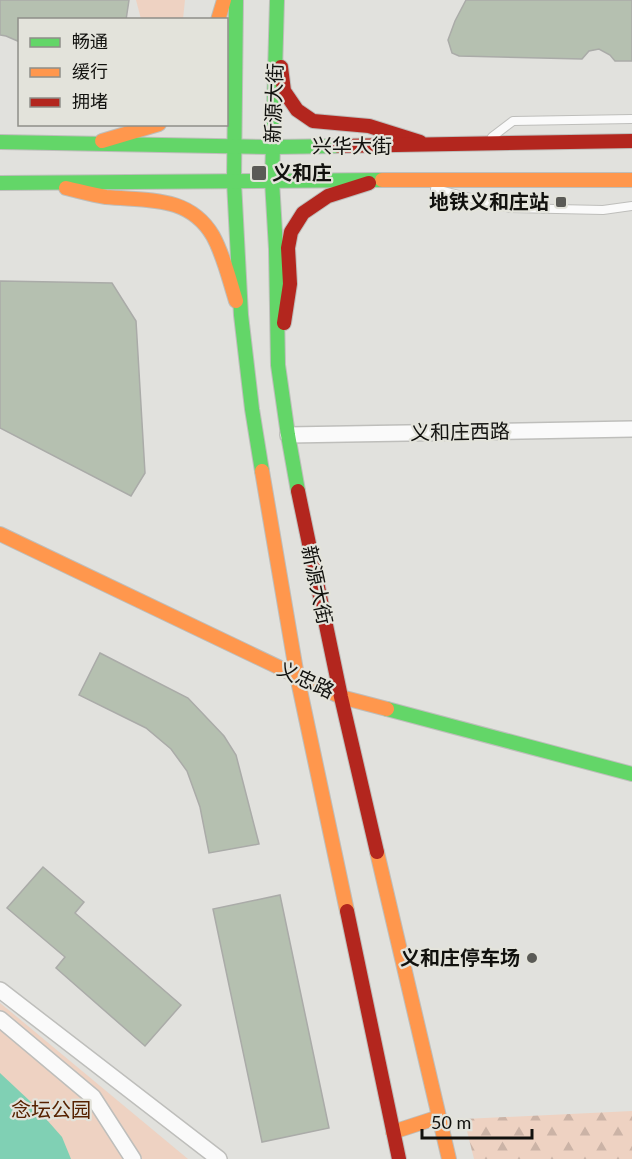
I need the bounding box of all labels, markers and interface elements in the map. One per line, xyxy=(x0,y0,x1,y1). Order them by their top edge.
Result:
legend xyxy=(18,18,228,126)
text: 畅通 xyxy=(72,30,108,52)
text: 缓行 xyxy=(72,60,108,82)
street label: 新源大街 xyxy=(260,63,286,143)
text: 拥堵 xyxy=(72,90,108,112)
street label: 兴华大街 xyxy=(312,133,392,157)
place label: 义和庄 xyxy=(272,160,332,184)
marker: 义和庄 xyxy=(250,164,268,182)
place label: 地铁义和庄站 xyxy=(429,189,549,213)
marker: 地铁义和庄站 xyxy=(554,195,568,209)
street label: 义和庄西路 xyxy=(410,418,510,444)
street label: 新源大街 xyxy=(298,543,338,626)
street label: 义忠路 xyxy=(274,656,339,703)
place label: 义和庄停车场 xyxy=(400,945,520,969)
marker: 义和庄停车场 xyxy=(525,951,539,965)
park label: 念坛公园 xyxy=(11,1097,91,1121)
scale bar xyxy=(422,1102,532,1140)
text: 50 m xyxy=(431,1111,471,1133)

